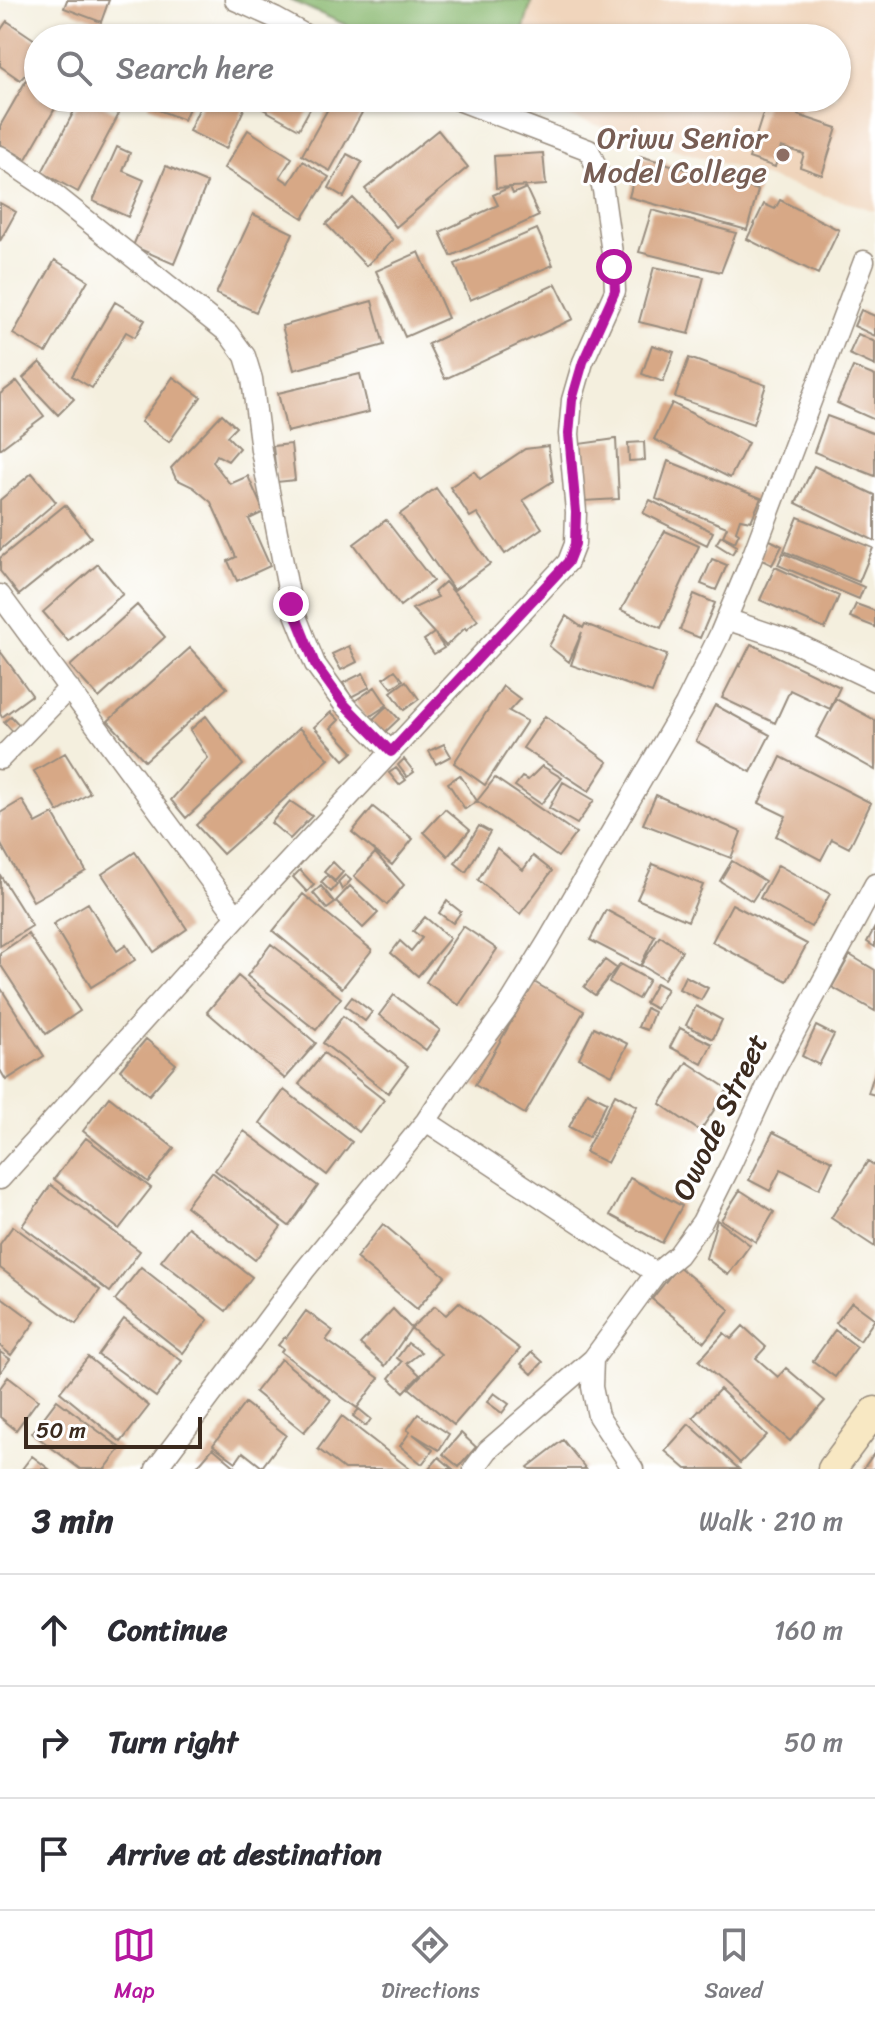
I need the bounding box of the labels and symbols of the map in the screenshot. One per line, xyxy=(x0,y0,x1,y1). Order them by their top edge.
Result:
place label: Oriwu Senior Model College xyxy=(583,111,769,199)
marker: Oriwu Senior Model College xyxy=(774,146,792,164)
route start xyxy=(596,249,632,285)
route end xyxy=(273,586,309,622)
street label: Owode Street xyxy=(656,1024,784,1210)
scale bar xyxy=(24,1413,202,1449)

